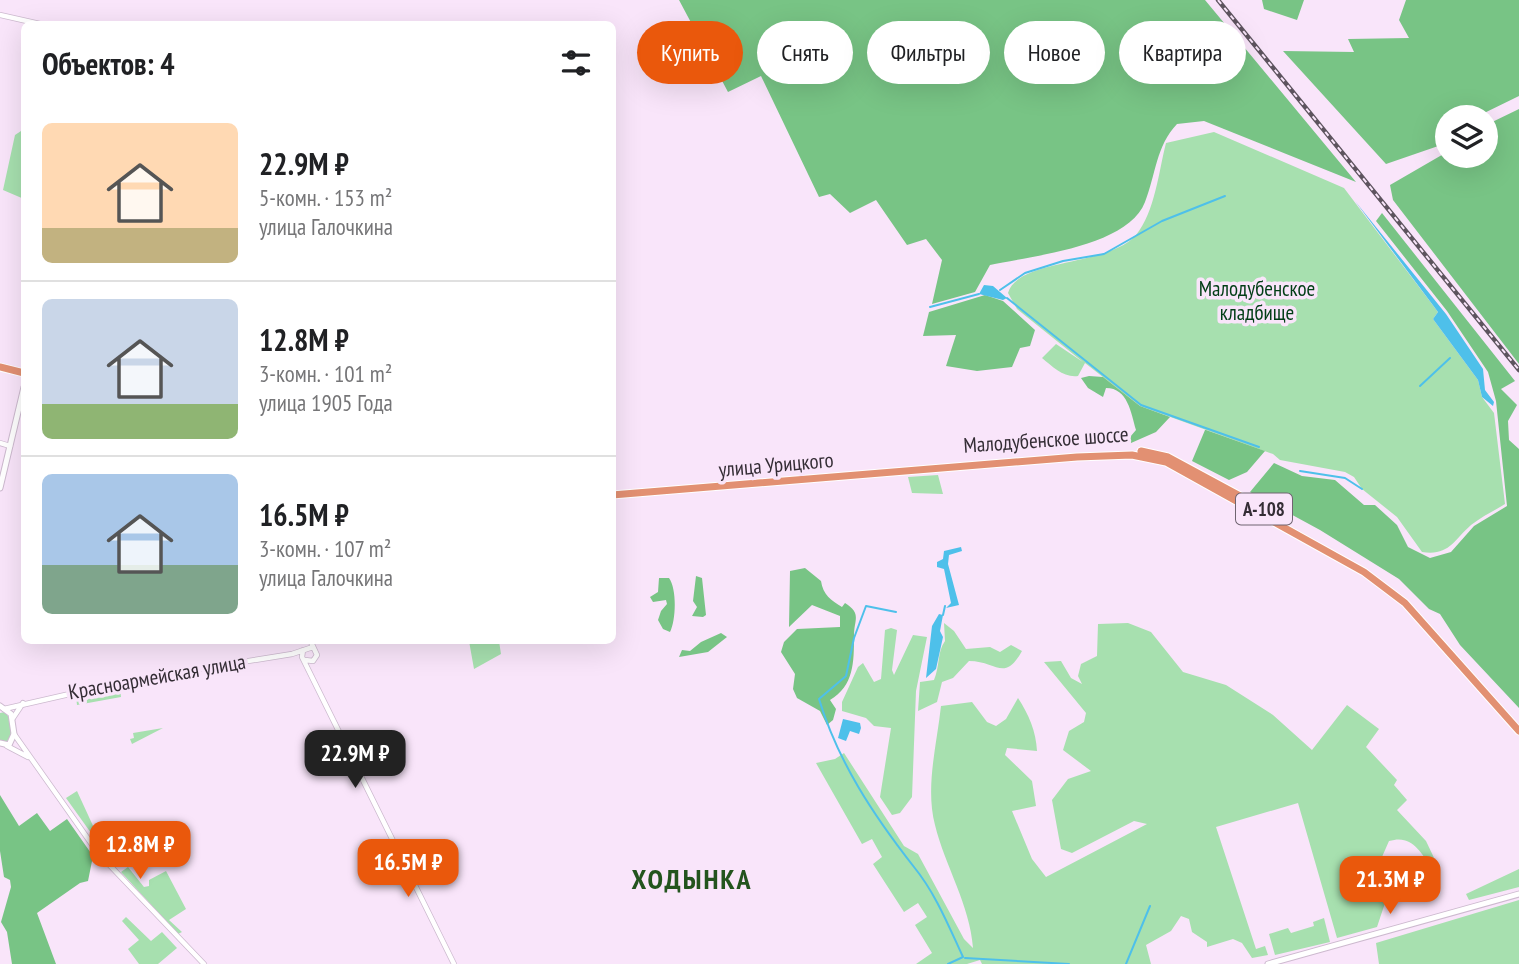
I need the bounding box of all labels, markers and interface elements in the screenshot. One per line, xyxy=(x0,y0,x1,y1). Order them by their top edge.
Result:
chip: Купить xyxy=(637,21,743,84)
chip: Снять xyxy=(757,21,853,84)
chip: Фильтры xyxy=(867,21,990,84)
chip: Новое xyxy=(1004,21,1105,84)
chip: Квартира xyxy=(1119,21,1246,84)
text: Объектов: 4 xyxy=(42,44,175,83)
icon: filters xyxy=(557,44,595,82)
map controls xyxy=(1435,105,1498,168)
button: layers xyxy=(1435,105,1498,168)
text: 22.9M ₽ xyxy=(259,144,349,183)
icon: home xyxy=(98,151,182,235)
text: 5-комн. · 153 m² xyxy=(259,183,392,212)
text: улица Галочкина xyxy=(259,212,393,241)
park label: Малодубенское кладбище xyxy=(1199,275,1315,326)
text: 12.8M ₽ xyxy=(259,320,349,359)
icon: home xyxy=(98,327,182,411)
text: 3-комн. · 101 m² xyxy=(259,359,392,388)
text: улица 1905 Года xyxy=(259,388,393,417)
street label: Малодубенское шоссе xyxy=(962,420,1129,459)
street label: улица Урицкого xyxy=(717,446,835,483)
road number: А-108 xyxy=(1236,494,1292,524)
text: 16.5M ₽ xyxy=(259,495,349,534)
icon: home xyxy=(98,502,182,586)
text: 3-комн. · 107 m² xyxy=(259,534,391,563)
text: улица Галочкина xyxy=(259,563,393,592)
street label: Красноармейская улица xyxy=(66,648,248,705)
pin: 22.9M ₽ xyxy=(290,730,420,790)
text: 22.9M ₽ xyxy=(321,738,389,767)
pin: 12.8M ₽ xyxy=(75,822,205,881)
text: 12.8M ₽ xyxy=(106,829,174,858)
pin: 16.5M ₽ xyxy=(343,839,473,899)
text: 16.5M ₽ xyxy=(374,847,442,876)
pin: 21.3M ₽ xyxy=(1325,856,1455,916)
district label: ХОДЫНКА xyxy=(632,860,752,897)
text: 21.3M ₽ xyxy=(1356,864,1424,893)

